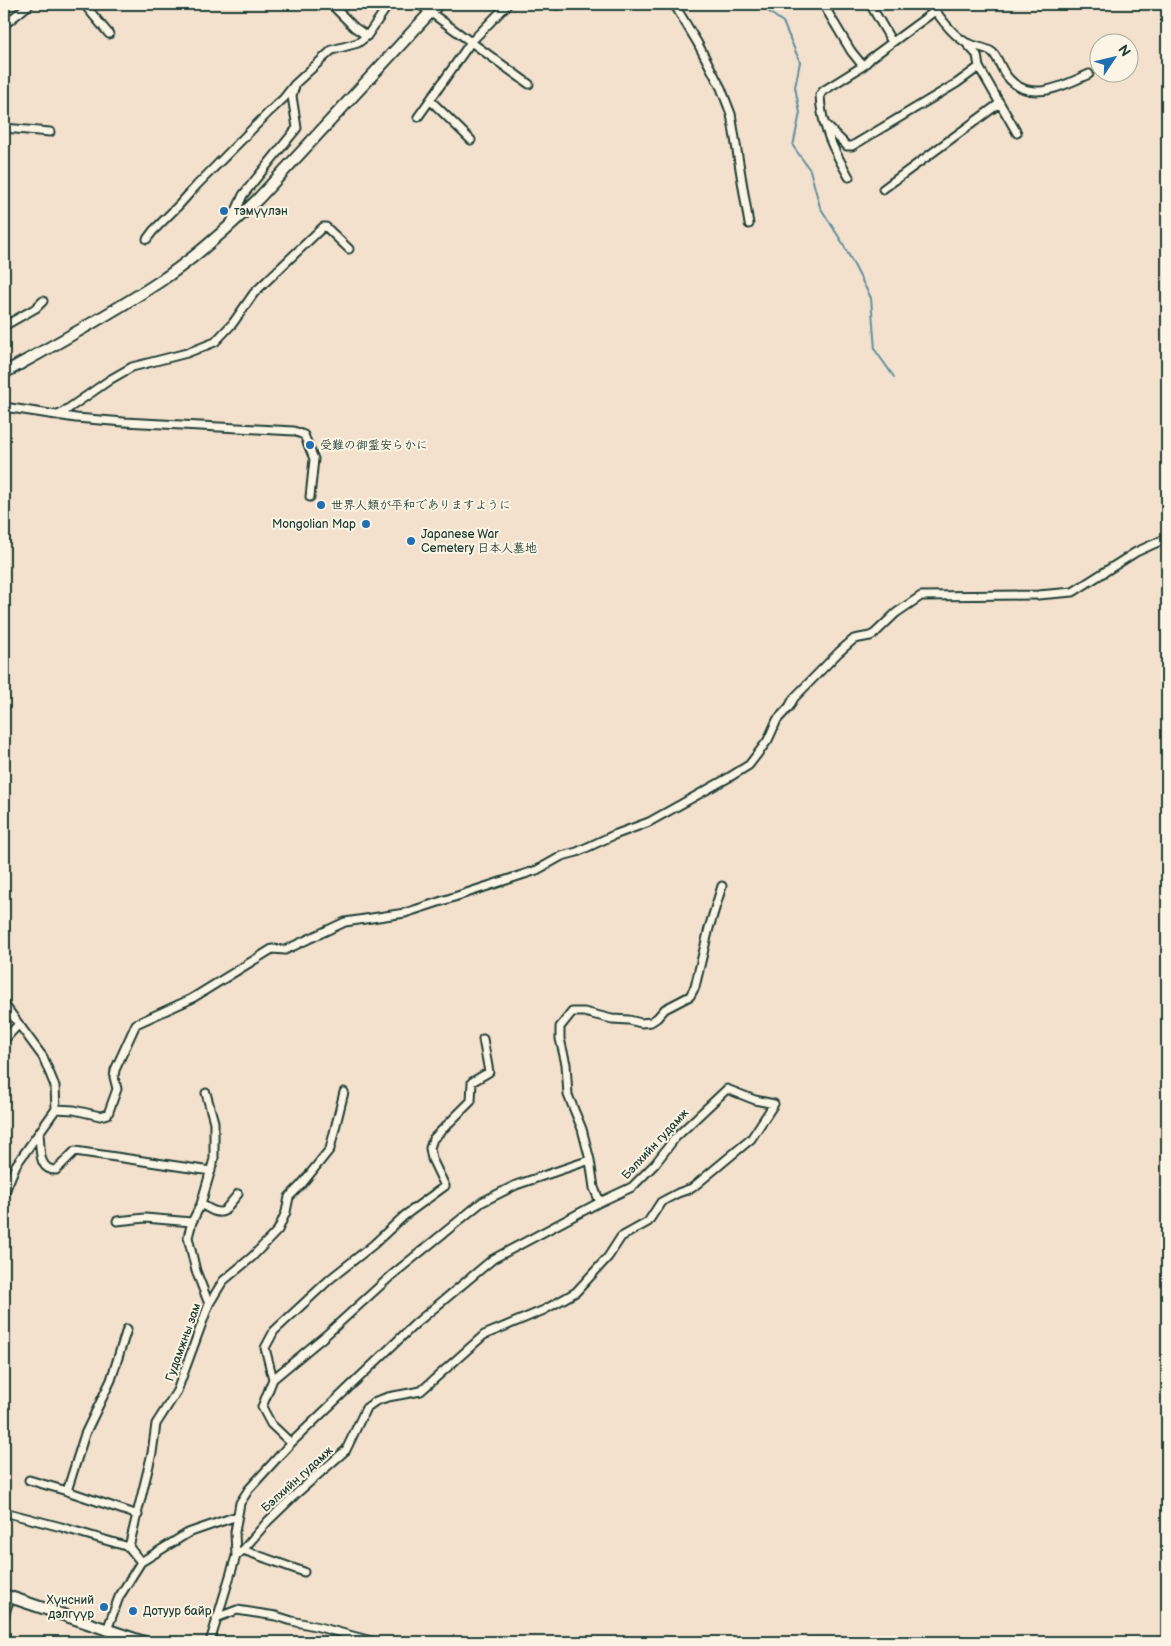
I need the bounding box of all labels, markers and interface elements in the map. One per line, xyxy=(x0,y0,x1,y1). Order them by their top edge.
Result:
north arrow xyxy=(1088,32,1138,82)
text: N xyxy=(1114,42,1134,60)
place label: тэмүүлэн xyxy=(234,204,288,219)
marker: тэмүүлэн xyxy=(218,205,230,217)
place label: 受難の御霊安らかに xyxy=(320,438,428,453)
marker: 受難の御霊安らかに xyxy=(304,439,316,451)
place label: 世界人類が平和でありますように xyxy=(331,498,511,513)
marker: 世界人類が平和でありますように xyxy=(315,499,327,511)
place label: Mongolian Map xyxy=(272,517,356,532)
marker: Mongolian Map xyxy=(360,518,372,530)
place label: Japanese War Cemetery 日本人墓地 xyxy=(421,527,537,556)
marker: Japanese War Cemetery 日本人墓地 xyxy=(405,535,417,547)
street label: Бэлхийн гудамж xyxy=(619,1105,692,1183)
street label: Гудамжны зам xyxy=(162,1301,205,1383)
street label: Бэлхийн гудамж xyxy=(258,1443,337,1515)
place label: Хүнсний дэлгүүр xyxy=(47,1593,94,1622)
marker: Хүнсний дэлгүүр xyxy=(98,1601,110,1613)
place label: Дотуур байр xyxy=(143,1604,212,1619)
marker: Дотуур байр xyxy=(127,1605,139,1617)

